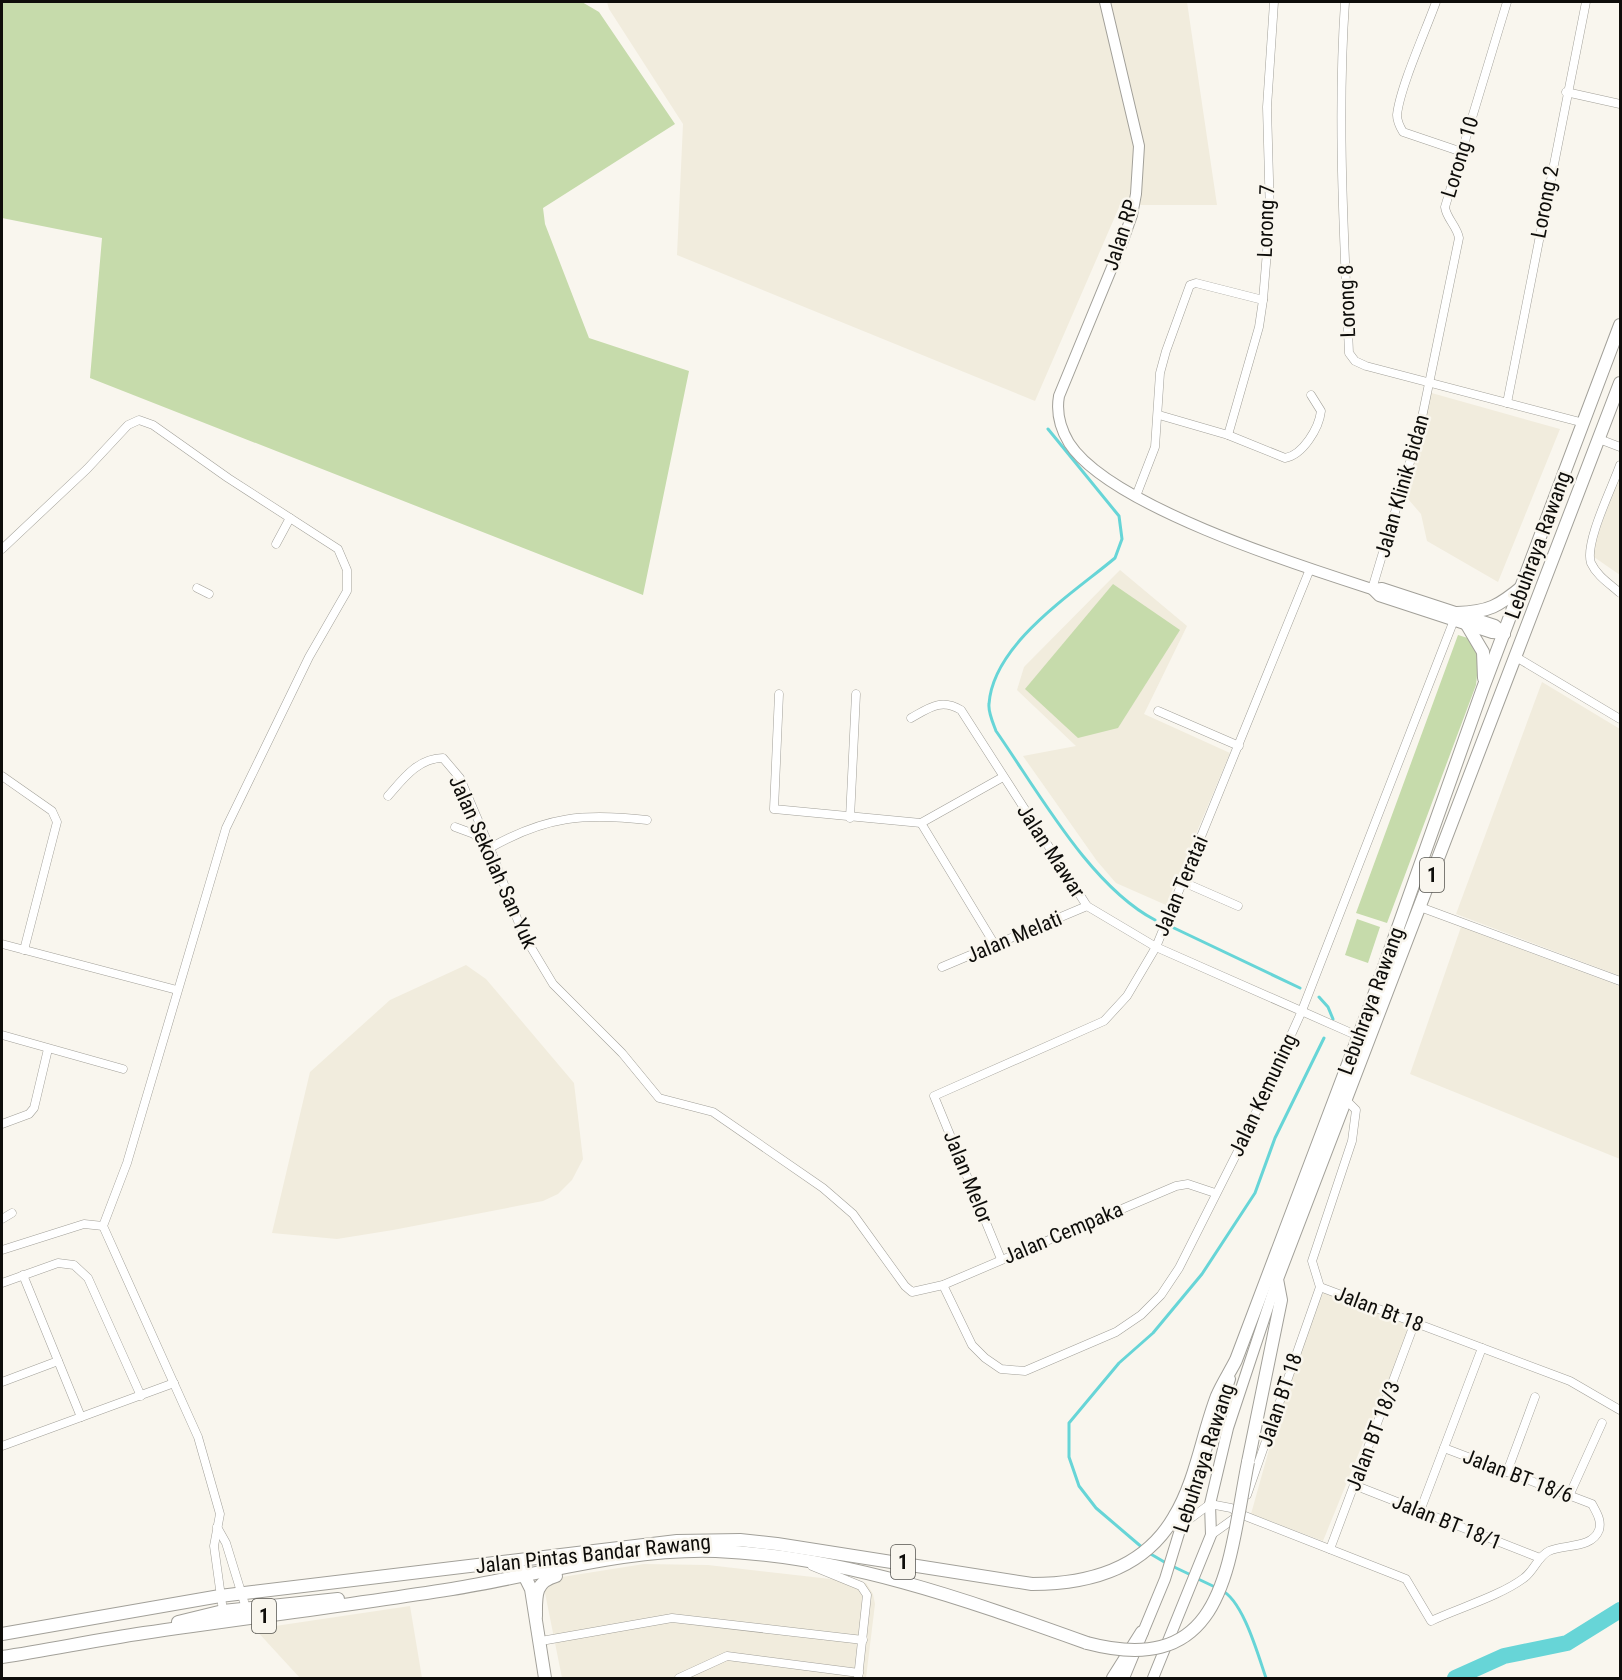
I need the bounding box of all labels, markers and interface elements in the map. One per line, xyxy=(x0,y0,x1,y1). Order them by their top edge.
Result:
street label: Lorong 10 xyxy=(1436,114,1484,200)
street label: Lorong 2 xyxy=(1526,164,1564,240)
street label: Lorong 7 xyxy=(1253,184,1279,258)
street label: Jalan RP xyxy=(1098,197,1144,273)
street label: Lorong 8 xyxy=(1334,264,1360,338)
street label: Jalan Klinik Bidan xyxy=(1370,412,1434,560)
street label: Lebuhraya Rawang xyxy=(1500,468,1576,622)
street label: Jalan Sekolah San Yuk xyxy=(444,772,542,953)
street label: Jalan Mawar xyxy=(1012,800,1090,902)
street label: Jalan Teratai xyxy=(1149,832,1213,940)
road number: 1 xyxy=(1420,858,1444,892)
street label: Jalan Melati xyxy=(963,906,1065,968)
street label: Lebuhraya Rawang xyxy=(1333,924,1409,1078)
street label: Jalan Kemuning xyxy=(1224,1030,1302,1160)
street label: Jalan Melor xyxy=(939,1127,997,1227)
street label: Jalan Cempaka xyxy=(1000,1197,1126,1269)
street label: Jalan Bt 18 xyxy=(1331,1281,1427,1337)
street label: Jalan BT 18 xyxy=(1253,1350,1307,1450)
street label: Jalan BT 18/3 xyxy=(1341,1378,1405,1494)
street label: Lebuhraya Rawang xyxy=(1169,1380,1239,1536)
street label: Jalan BT 18/6 xyxy=(1460,1444,1576,1508)
street label: Jalan BT 18/1 xyxy=(1389,1489,1505,1555)
street label: Jalan Pintas Bandar Rawang xyxy=(474,1530,712,1578)
road number: 1 xyxy=(891,1545,915,1579)
road number: 1 xyxy=(252,1599,276,1633)

